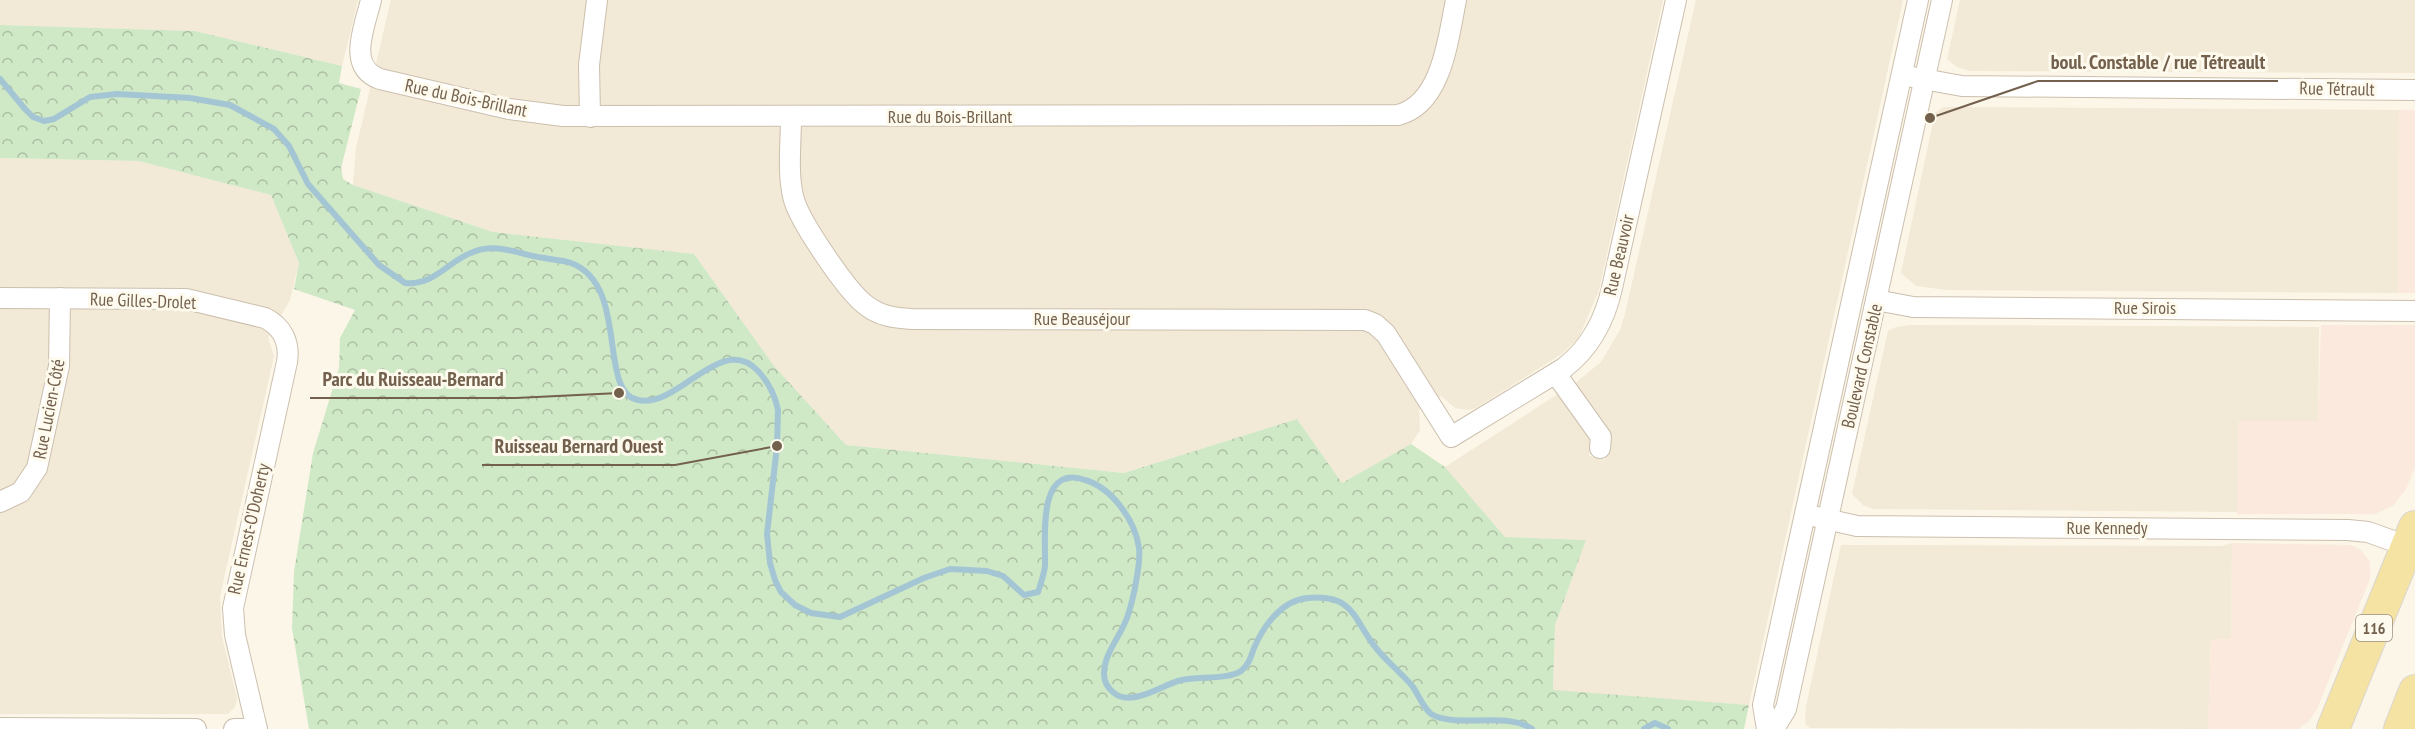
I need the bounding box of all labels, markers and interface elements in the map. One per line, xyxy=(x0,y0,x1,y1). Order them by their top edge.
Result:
callout: boul. Constable / rue Tétreault xyxy=(2038,43,2278,81)
text: boul. Constable / rue Tétreault xyxy=(2051,49,2265,75)
street label: Rue du Bois-Brillant xyxy=(403,73,529,122)
street label: Rue Tétrault xyxy=(2299,76,2375,101)
street label: Rue du Bois-Brillant xyxy=(888,105,1012,128)
street label: Rue Beauvoir xyxy=(1598,212,1639,298)
street label: Rue Gilles-Drolet xyxy=(89,287,197,314)
street label: Rue Sirois xyxy=(2114,296,2176,319)
street label: Boulevard Constable xyxy=(1836,301,1887,430)
street label: Rue Beauséjour xyxy=(1034,307,1130,330)
street label: Rue Lucien-Côté xyxy=(28,357,69,461)
callout: Parc du Ruisseau-Bernard xyxy=(310,360,516,398)
text: Parc du Ruisseau-Bernard xyxy=(322,366,504,392)
callout: Ruisseau Bernard Ouest xyxy=(482,427,675,465)
text: Ruisseau Bernard Ouest xyxy=(495,433,664,459)
street label: Rue Ernest-O'Doherty xyxy=(222,461,275,597)
street label: Rue Kennedy xyxy=(2066,516,2148,539)
road number: 116 xyxy=(2356,615,2392,641)

